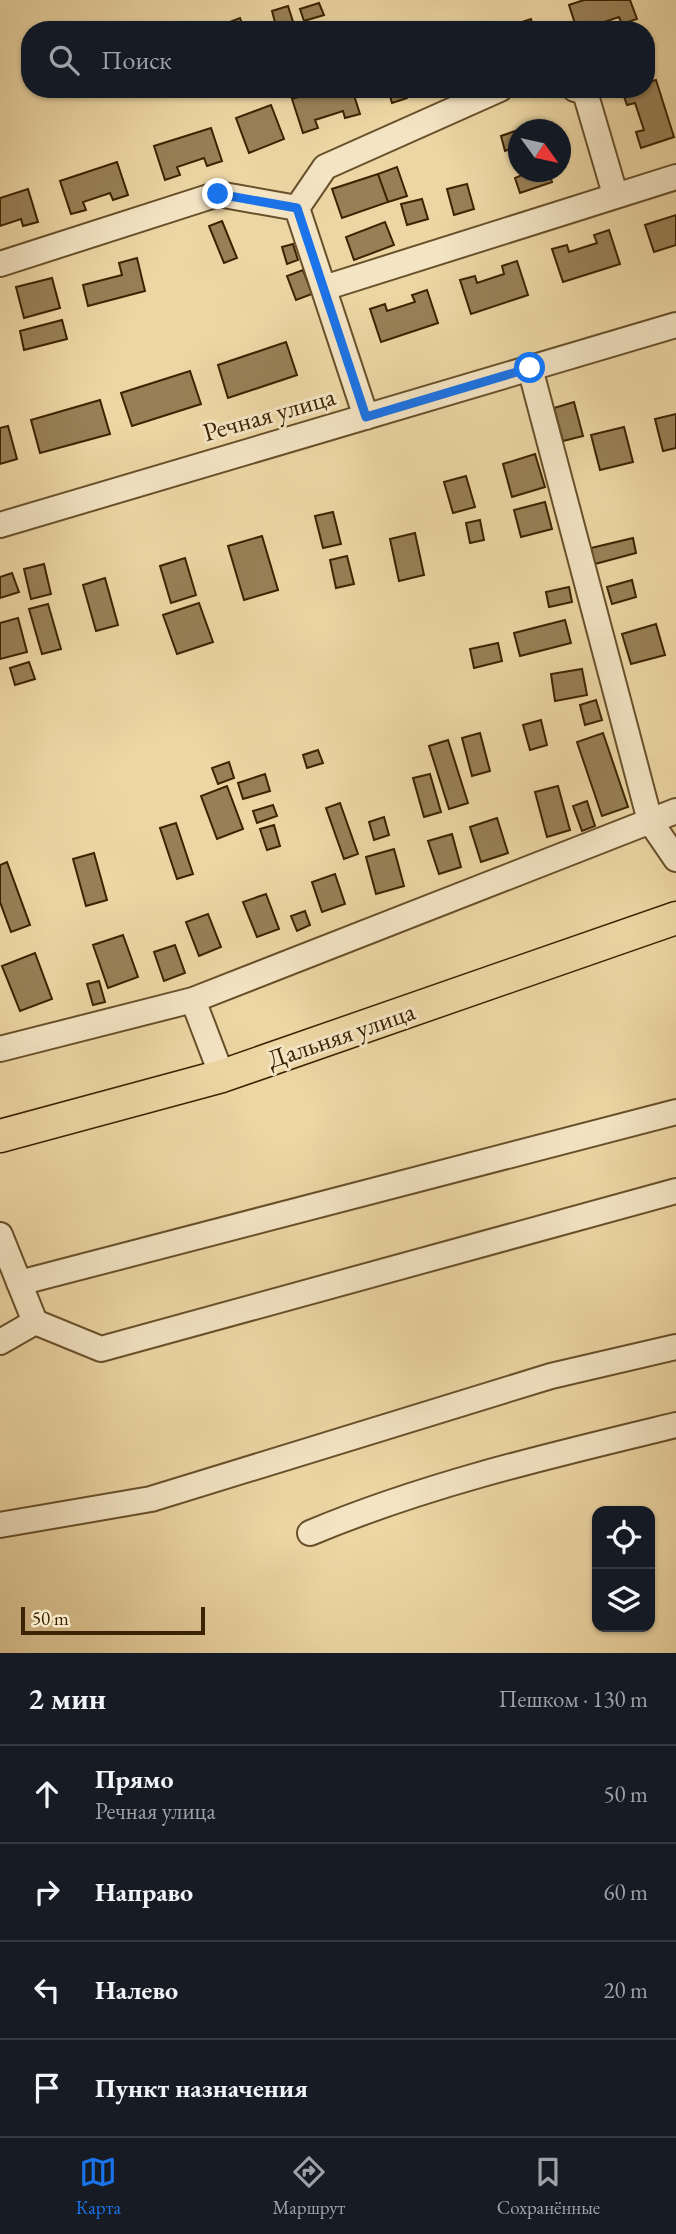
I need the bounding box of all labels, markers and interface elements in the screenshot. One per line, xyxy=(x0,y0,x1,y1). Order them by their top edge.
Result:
search box xyxy=(21,21,655,98)
icon: search xyxy=(45,41,83,79)
text: Поиск xyxy=(101,43,172,77)
north arrow xyxy=(508,119,571,182)
route end xyxy=(202,178,233,209)
route start xyxy=(514,352,545,383)
street label: Речная улица xyxy=(199,379,340,449)
street label: Дальняя улица xyxy=(263,994,420,1076)
map controls xyxy=(592,1506,655,1632)
button: locate xyxy=(592,1506,655,1569)
button: layers xyxy=(592,1569,655,1632)
scale bar xyxy=(21,1604,205,1636)
text: 50 m xyxy=(32,1606,69,1631)
text: 2 мин xyxy=(28,1679,106,1718)
text: Пешком · 130 m xyxy=(499,1684,648,1714)
text: Прямо xyxy=(95,1762,174,1796)
icon: ahead xyxy=(28,1775,66,1813)
text: 50 m xyxy=(603,1779,648,1809)
text: Речная улица xyxy=(95,1796,216,1826)
icon: right xyxy=(28,1873,66,1911)
text: Направо xyxy=(95,1875,193,1909)
text: 60 m xyxy=(603,1877,648,1907)
icon: left xyxy=(28,1971,66,2009)
text: Налево xyxy=(95,1973,178,2007)
text: 20 m xyxy=(603,1975,648,2005)
icon: arrive xyxy=(28,2069,66,2107)
text: Пункт назначения xyxy=(95,2071,308,2105)
tab: Карта xyxy=(76,2153,121,2220)
tab: Маршрут xyxy=(272,2153,345,2220)
tab: Сохранённые xyxy=(497,2153,600,2220)

